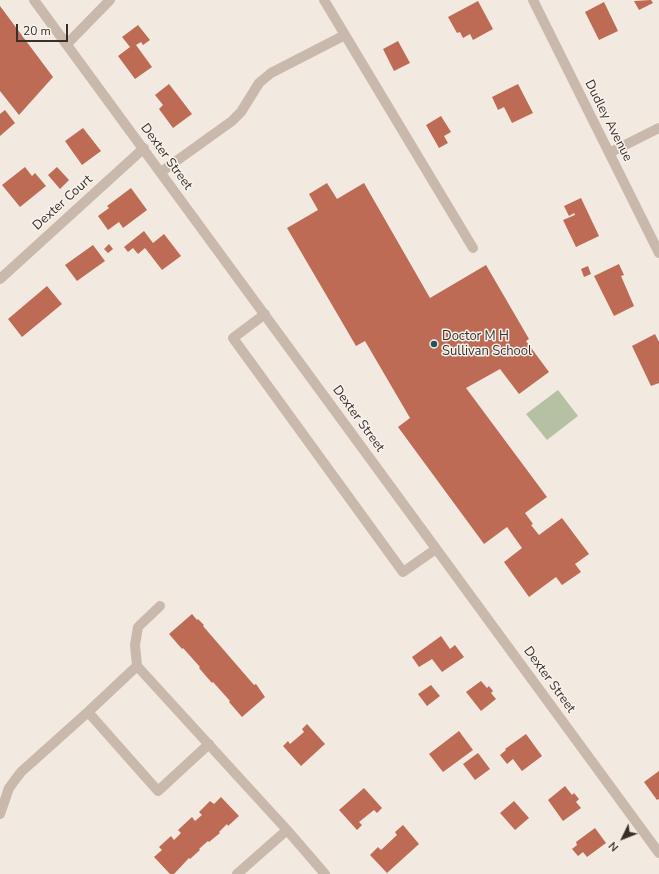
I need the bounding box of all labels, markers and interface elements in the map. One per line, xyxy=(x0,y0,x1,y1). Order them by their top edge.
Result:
scale bar xyxy=(18,16,70,42)
text: 20 m xyxy=(23,23,51,39)
street label: Dudley Avenue xyxy=(581,78,635,164)
street label: Dexter Street xyxy=(137,121,195,193)
street label: Dexter Court xyxy=(30,172,96,234)
place label: Doctor M H Sullivan School xyxy=(442,329,532,360)
marker: Doctor M H Sullivan School xyxy=(429,339,439,349)
street label: Dexter Street xyxy=(329,383,387,455)
street label: Dexter Street xyxy=(520,644,578,716)
north arrow xyxy=(603,818,643,858)
text: N xyxy=(606,838,622,855)

